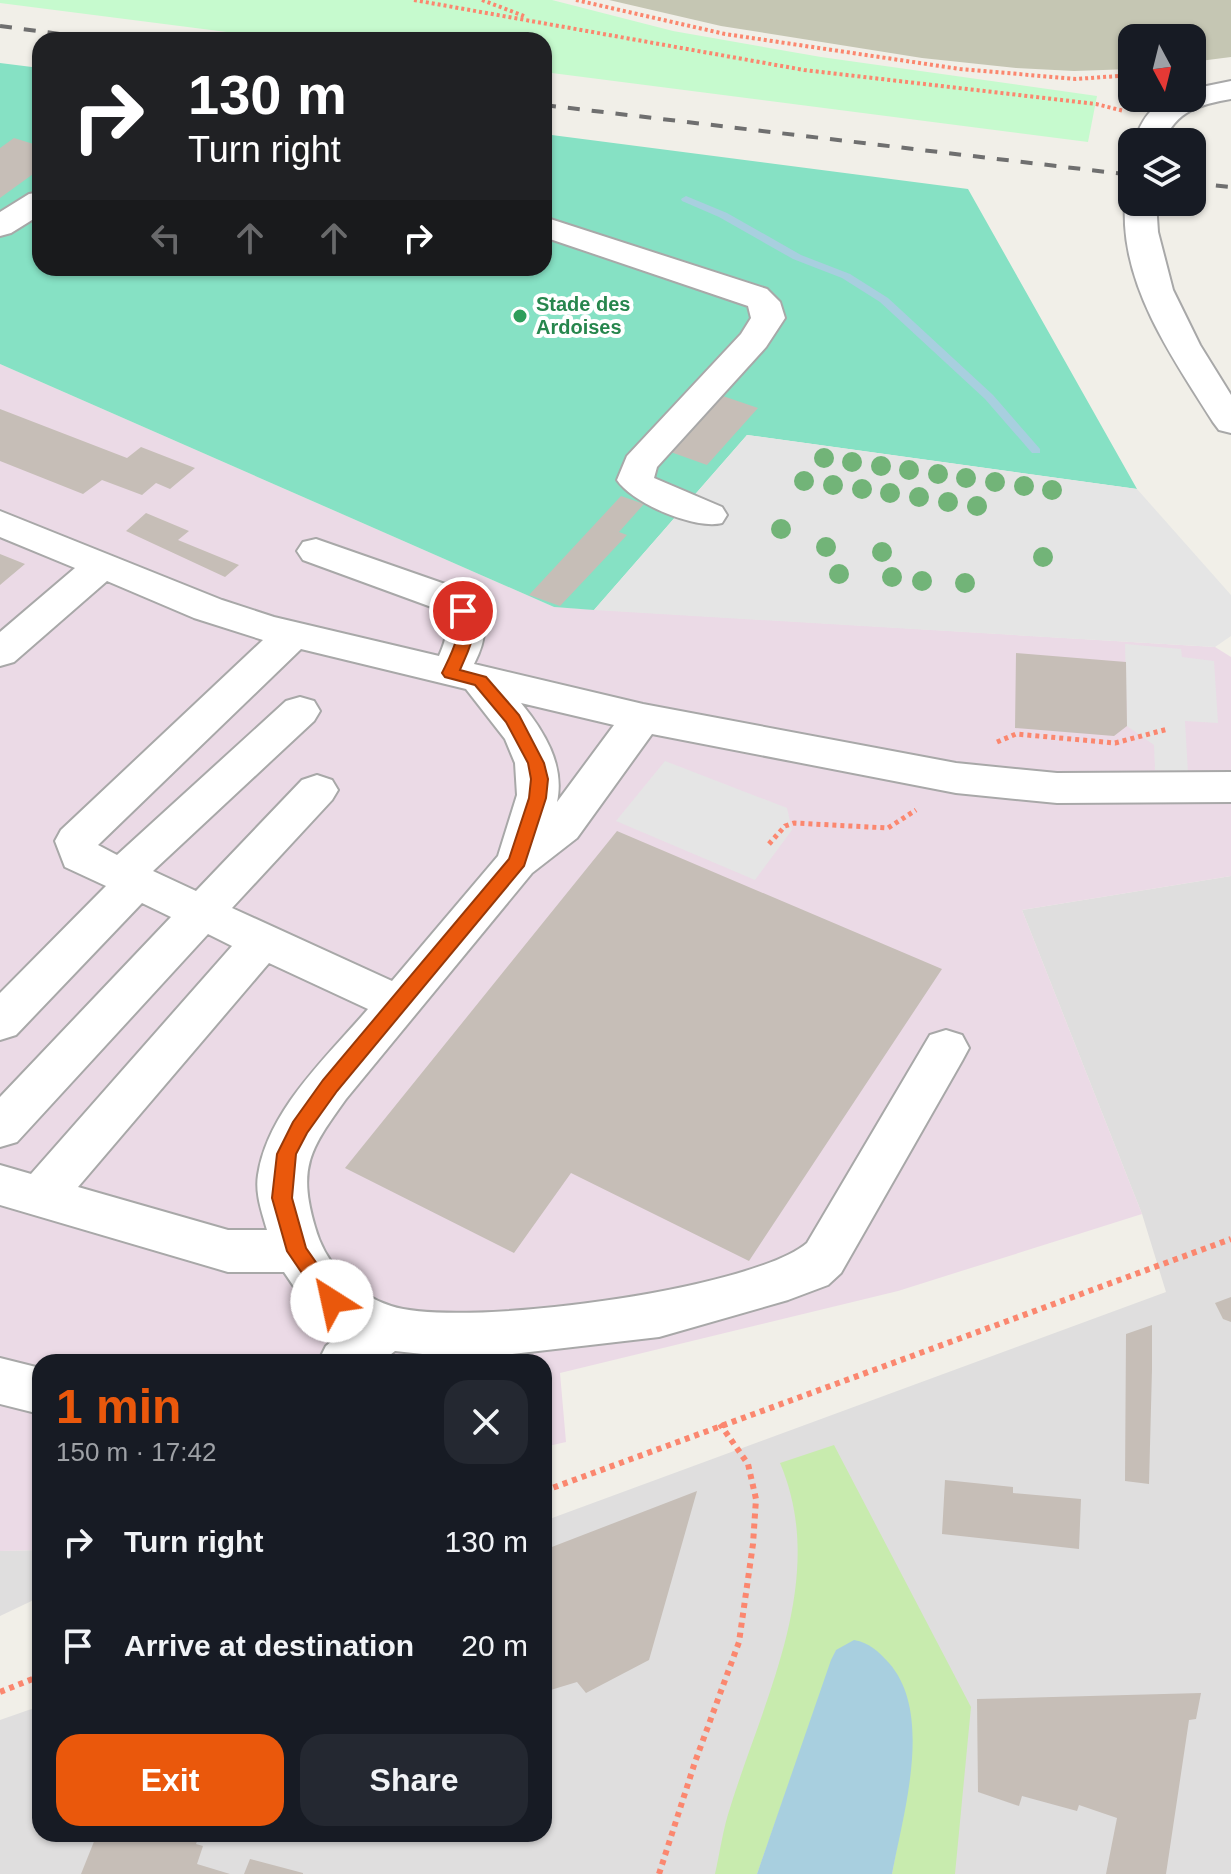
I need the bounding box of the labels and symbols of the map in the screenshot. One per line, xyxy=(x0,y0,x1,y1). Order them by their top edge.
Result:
north arrow xyxy=(1118,24,1206,112)
place label: Stade des Ardoises xyxy=(536,293,630,338)
marker: Stade des Ardoises xyxy=(511,307,529,325)
pin xyxy=(429,577,497,645)
position arrow xyxy=(290,1259,374,1343)

